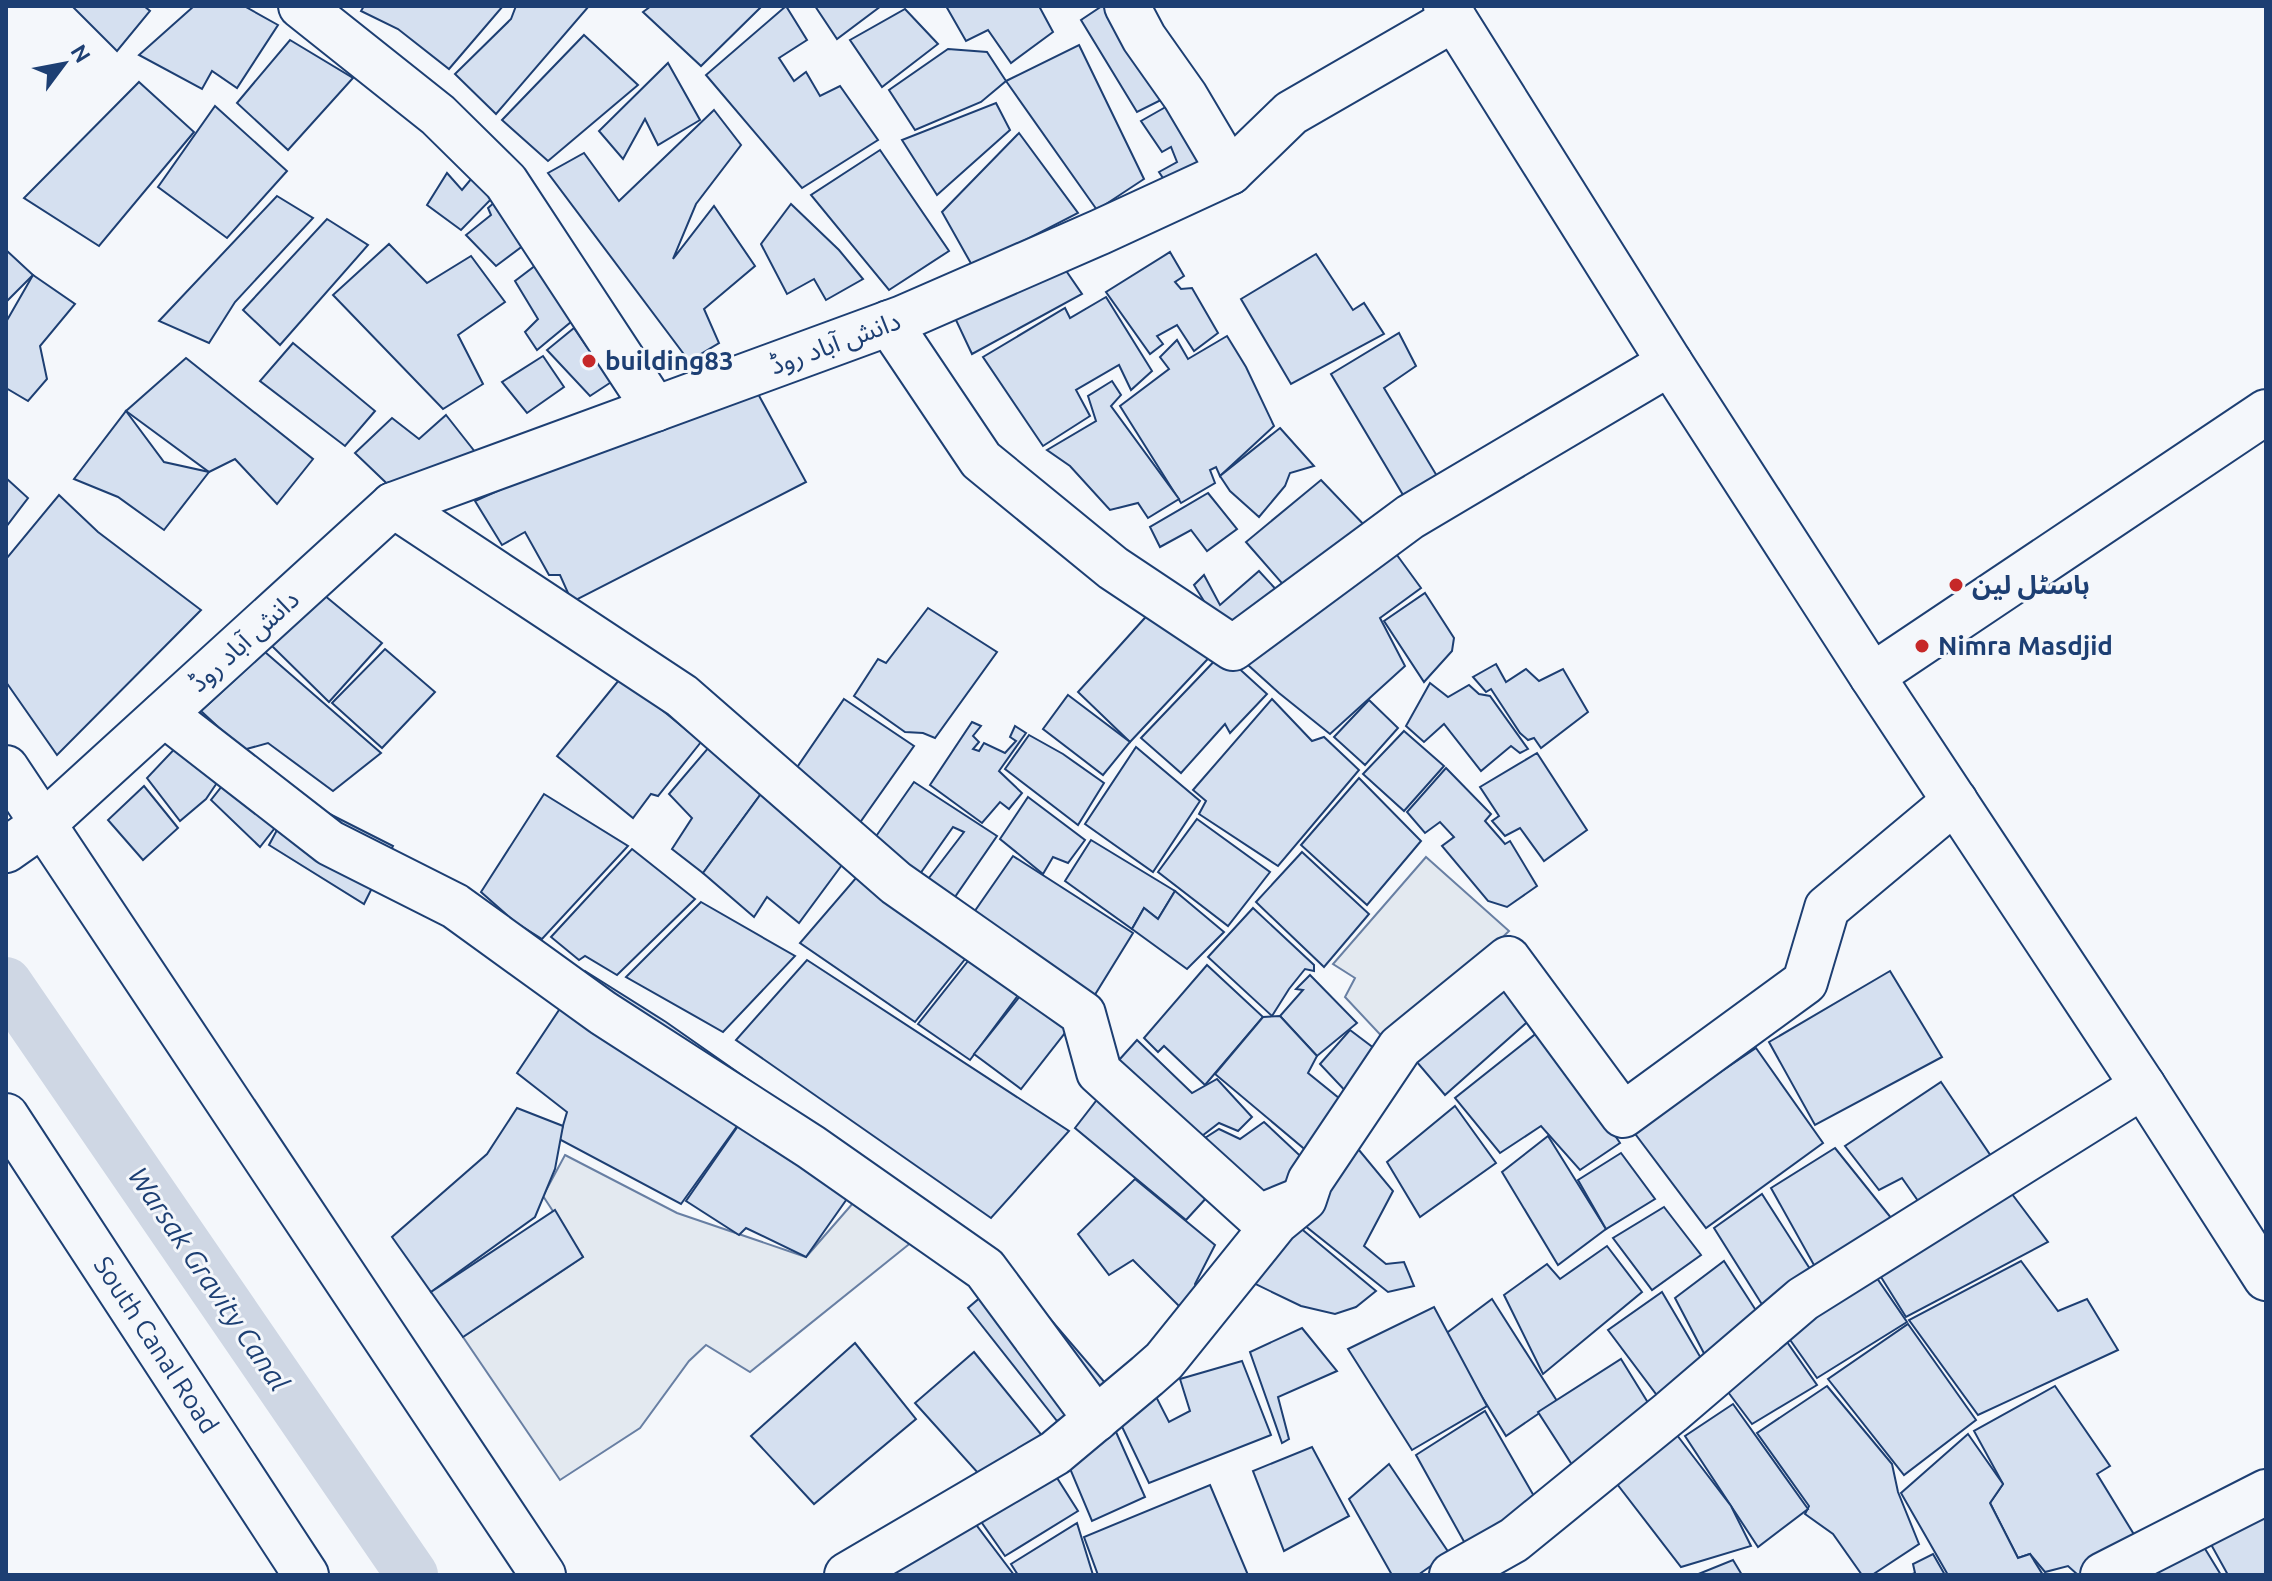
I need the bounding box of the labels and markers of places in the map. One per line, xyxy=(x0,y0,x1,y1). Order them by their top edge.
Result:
place label: building83 xyxy=(605,346,734,375)
marker: building83 xyxy=(580,352,598,370)
place label: ہاسٹل لین xyxy=(1972,570,2090,600)
marker: ہاسٹل لین xyxy=(1947,576,1965,594)
place label: Nimra Masdjid xyxy=(1938,631,2113,660)
marker: Nimra Masdjid xyxy=(1913,637,1931,655)

